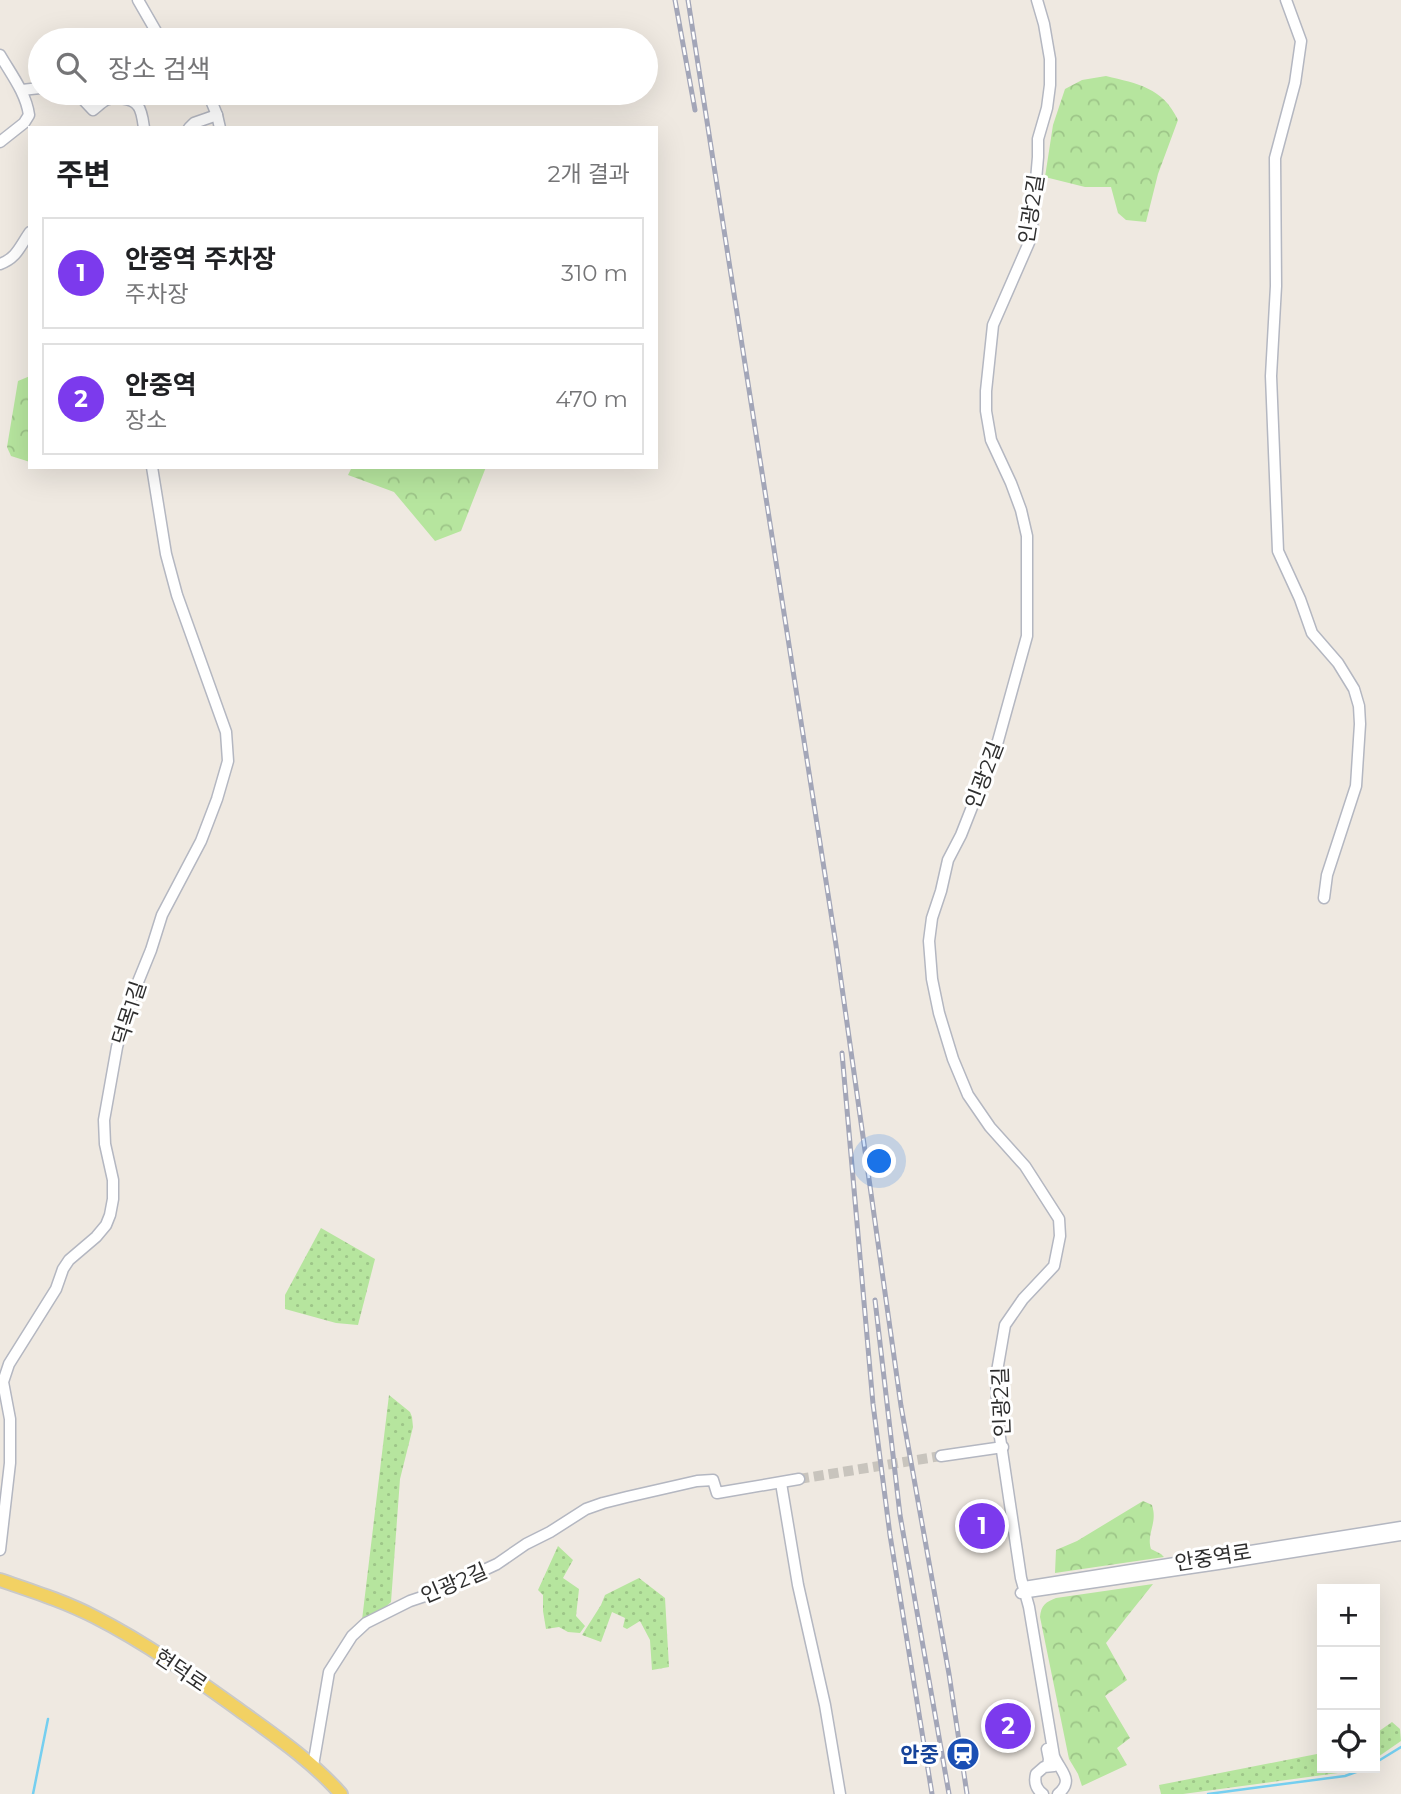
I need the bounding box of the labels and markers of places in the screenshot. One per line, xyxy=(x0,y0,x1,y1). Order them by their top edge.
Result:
pin: 1 xyxy=(959,1500,1005,1552)
pin: 2 xyxy=(985,1700,1031,1752)
station icon: 안중 xyxy=(944,1735,982,1773)
place label: 안중 xyxy=(900,1742,939,1767)

